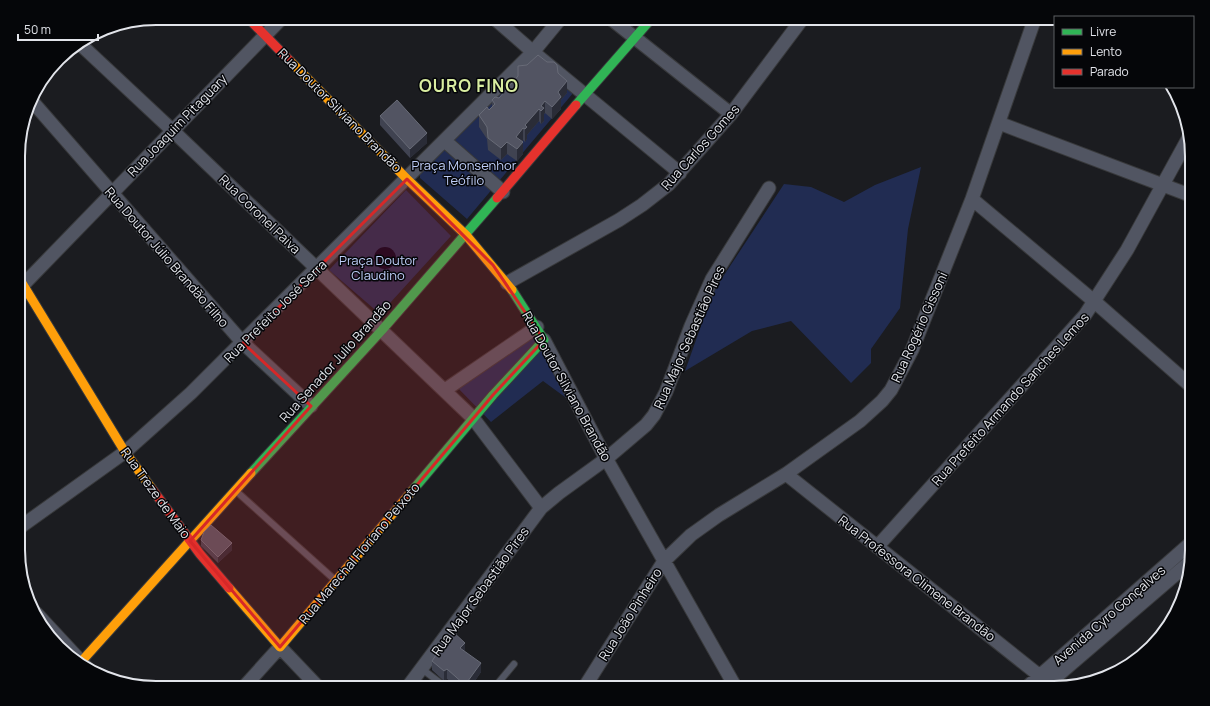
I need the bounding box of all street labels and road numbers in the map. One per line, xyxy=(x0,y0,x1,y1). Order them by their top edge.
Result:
street label: Rua Doutor Silviano Brandão xyxy=(274,44,406,176)
street label: Rua Joaquim Pitaguary xyxy=(123,70,231,180)
street label: Rua Carlos Gomes xyxy=(657,100,743,194)
street label: Rua Coronel Paiva xyxy=(215,170,305,258)
street label: Rua Doutor Júlio Brandão Filho xyxy=(101,183,233,331)
street label: Rua Prefeito José Serra xyxy=(220,256,330,366)
street label: Rua Major Sebastião Pires xyxy=(649,262,729,412)
street label: Rua Rogério Gissoni xyxy=(887,269,951,385)
street label: Rua Senador Julio Brandão xyxy=(275,296,395,426)
street label: Rua Doutor Silviano Brandão xyxy=(518,308,616,464)
street label: Rua Prefeito Armando Sanches Lemos xyxy=(927,308,1093,489)
street label: Rua Treze de Maio xyxy=(117,444,195,542)
street label: Rua Marechal Floriano Peixoto xyxy=(294,478,424,627)
street label: Rua Professora Climene Brandão xyxy=(835,511,1000,645)
street label: Rua Major Sebastião Pires xyxy=(427,523,533,659)
street label: Avenida Cyro Gonçalves xyxy=(1049,561,1169,669)
street label: Rua João Pinheiro xyxy=(594,564,666,664)

